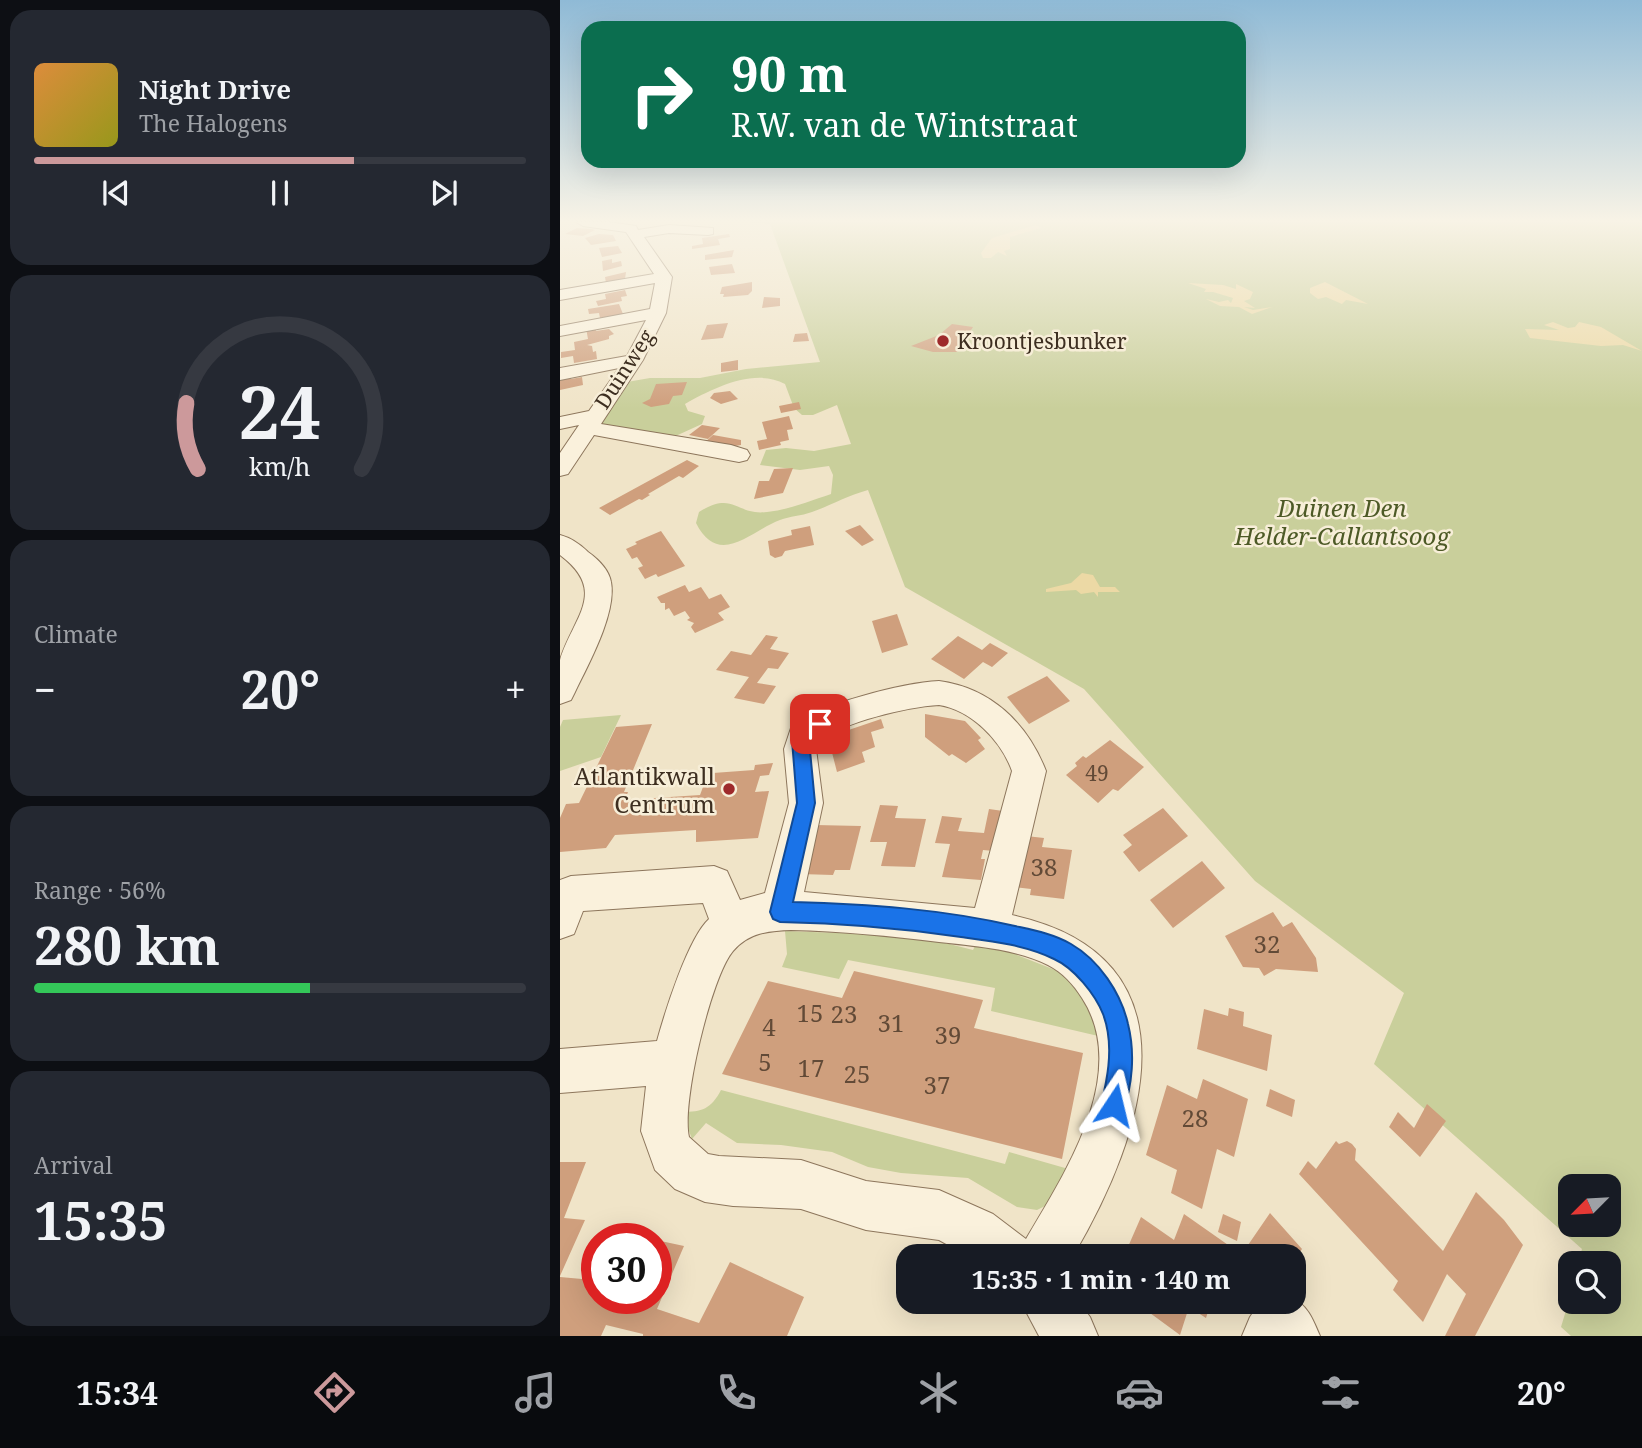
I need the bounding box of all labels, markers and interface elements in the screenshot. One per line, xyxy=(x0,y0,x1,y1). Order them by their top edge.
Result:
text: 90 m xyxy=(731,40,847,106)
icon: right xyxy=(616,49,707,140)
text: Night Drive xyxy=(139,71,291,107)
text: R.W. van de Wintstraat xyxy=(731,103,1078,146)
text: The Halogens xyxy=(139,107,287,139)
icon: previous xyxy=(97,174,135,212)
icon: pause xyxy=(261,174,299,212)
icon: next xyxy=(425,174,463,212)
street label: Duinweg xyxy=(588,323,660,414)
place label: Kroontjesbunker xyxy=(957,327,1127,355)
marker: Kroontjesbunker xyxy=(935,333,951,349)
text: 24 xyxy=(239,361,321,460)
text: km/h xyxy=(249,449,311,483)
park label: Duinen Den Helder-Callantsoog xyxy=(1233,491,1451,552)
text: Climate xyxy=(34,618,118,650)
text: 20° xyxy=(241,653,320,724)
text: − xyxy=(34,663,56,715)
text: + xyxy=(505,663,526,715)
pin xyxy=(790,694,850,754)
icon: arrive xyxy=(801,705,839,743)
place label: Atlantikwall Centrum xyxy=(574,759,716,820)
house number: 49 xyxy=(1085,759,1109,787)
marker: Atlantikwall Centrum xyxy=(721,781,737,797)
house number: 38 xyxy=(1031,850,1057,883)
text: Range · 56% xyxy=(34,874,166,906)
text: 280 km xyxy=(34,909,220,980)
house number: 32 xyxy=(1254,927,1280,960)
house number: 15 xyxy=(797,996,823,1029)
house number: 23 xyxy=(831,997,857,1030)
house number: 31 xyxy=(878,1006,904,1039)
house number: 4 xyxy=(762,1010,776,1043)
house number: 39 xyxy=(935,1018,961,1051)
house number: 5 xyxy=(758,1045,772,1078)
house number: 17 xyxy=(798,1051,824,1084)
house number: 25 xyxy=(844,1057,870,1090)
house number: 37 xyxy=(924,1068,950,1101)
position arrow xyxy=(1077,1068,1151,1142)
house number: 28 xyxy=(1182,1101,1208,1134)
text: Arrival xyxy=(34,1149,113,1181)
north arrow xyxy=(1558,1174,1620,1237)
map controls xyxy=(1558,1174,1621,1314)
text: 15:35 xyxy=(34,1184,167,1255)
speed limit sign: 30 xyxy=(581,1223,672,1314)
button: search xyxy=(1558,1251,1621,1314)
text: 15:35 · 1 min · 140 m xyxy=(971,1261,1231,1297)
icon: directions xyxy=(310,1368,359,1417)
icon: music xyxy=(511,1368,560,1417)
icon: phone xyxy=(712,1368,761,1417)
icon: climate xyxy=(914,1368,963,1417)
icon: car xyxy=(1115,1368,1164,1417)
icon: filters xyxy=(1316,1368,1365,1417)
text: 15:34 xyxy=(76,1371,158,1414)
text: 20° xyxy=(1517,1371,1566,1414)

